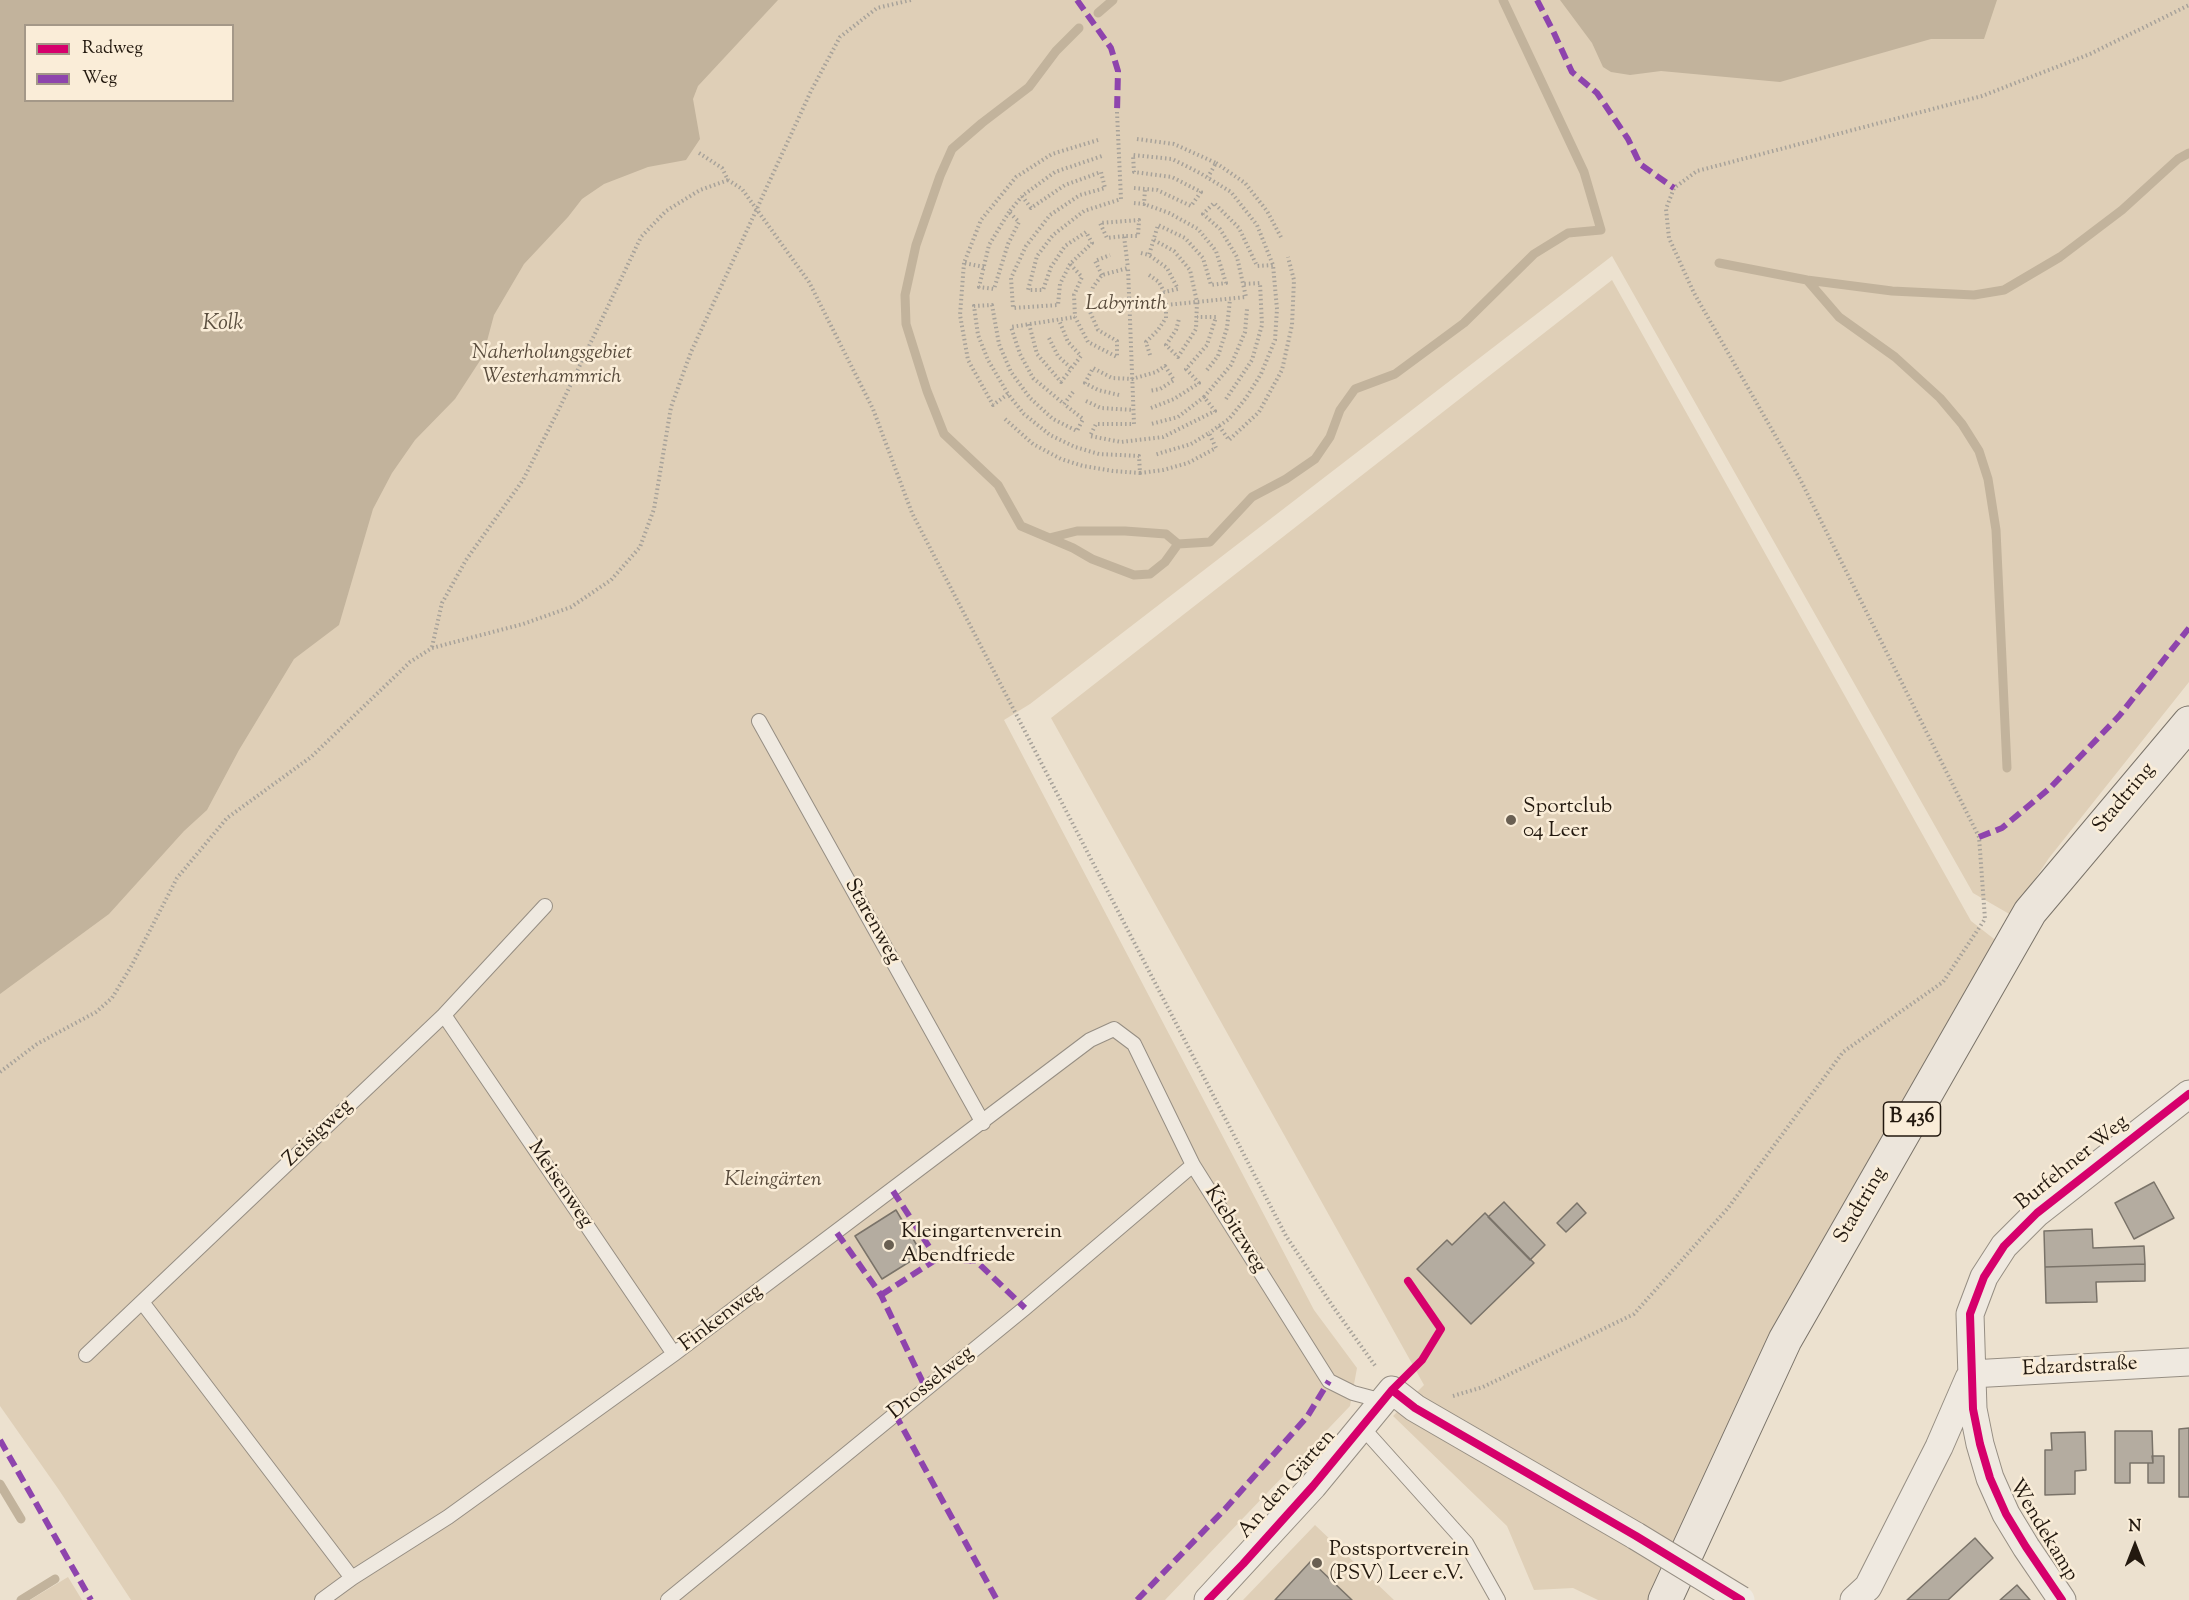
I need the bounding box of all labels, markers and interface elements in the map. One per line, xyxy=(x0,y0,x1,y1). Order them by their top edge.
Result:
legend xyxy=(24,24,234,102)
text: Radweg xyxy=(82,36,143,62)
text: Weg xyxy=(82,66,117,92)
park label: Labyrinth xyxy=(1085,292,1167,318)
water label: Kolk xyxy=(203,312,243,338)
park label: Naherholungsgebiet Westerhammrich xyxy=(472,341,632,391)
street label: Stadtring xyxy=(2088,759,2162,839)
place label: Sportclub 04 Leer xyxy=(1523,795,1612,845)
marker: Sportclub 04 Leer xyxy=(1504,813,1518,827)
street label: Starenweg xyxy=(837,875,905,969)
street label: Zeisigweg xyxy=(279,1095,359,1173)
road number: B 436 xyxy=(1884,1102,1940,1136)
street label: Burfehner Weg xyxy=(2012,1111,2134,1217)
street label: Meisenweg xyxy=(521,1137,597,1233)
street label: Stadtring xyxy=(1830,1163,1894,1249)
park label: Kleingärten xyxy=(724,1168,822,1194)
street label: Kiebitzweg xyxy=(1197,1182,1271,1278)
place label: Kleingartenverein Abendfriede xyxy=(901,1220,1062,1270)
marker: Kleingartenverein Abendfriede xyxy=(882,1238,896,1252)
street label: Finkenweg xyxy=(675,1280,769,1358)
street label: Drosselweg xyxy=(884,1342,980,1426)
street label: Edzardstraße xyxy=(2022,1352,2138,1384)
street label: An den Gärten xyxy=(1234,1425,1342,1545)
street label: Wendekamp xyxy=(2002,1475,2082,1587)
north arrow xyxy=(2105,1516,2165,1576)
text: N xyxy=(2129,1516,2141,1539)
place label: Postsportverein (PSV) Leer e.V. xyxy=(1329,1538,1470,1588)
marker: Postsportverein (PSV) Leer e.V. xyxy=(1310,1556,1324,1570)

